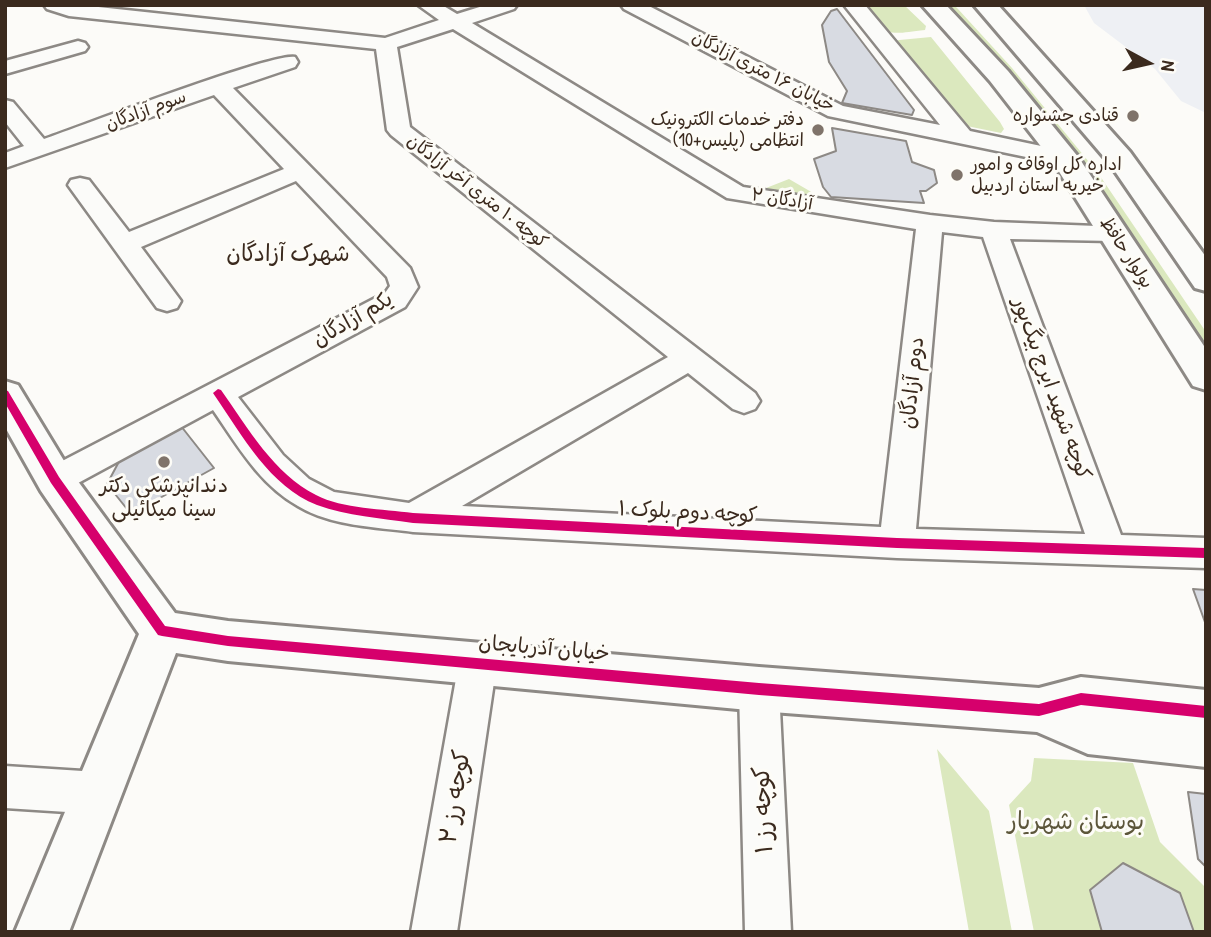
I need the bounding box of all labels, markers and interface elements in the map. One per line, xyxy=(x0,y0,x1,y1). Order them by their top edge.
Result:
street label: خیابان ۱۶ متری آزادگان xyxy=(688,27,838,117)
north arrow xyxy=(1113,28,1183,98)
text: N xyxy=(1155,59,1182,73)
street label: سوم آزادگان xyxy=(103,86,189,136)
place label: قنادی جشنواره xyxy=(1013,105,1119,127)
marker: قنادی جشنواره xyxy=(1125,108,1141,124)
place label: دفتر خدمات الکترونیک انتظامی (پلیس+10) xyxy=(651,109,804,152)
marker: دفتر خدمات الکترونیک انتظامی (پلیس+10) xyxy=(810,122,826,138)
street label: کوچه ۱۰ متری آخر آزادگان xyxy=(402,130,552,254)
place label: اداره کل اوقاف و امور خیریه استان اردبیل xyxy=(971,154,1122,196)
marker: اداره کل اوقاف و امور خیریه استان اردبیل xyxy=(949,167,965,183)
street label: آزادگان ۲ xyxy=(750,184,814,216)
street label: بولوار حافظ xyxy=(1095,213,1157,293)
district label: شهرک آزادگان xyxy=(226,241,350,269)
street label: یکم آزادگان xyxy=(309,287,397,353)
street label: کوچه شهید ایرج بیگ‌پور xyxy=(1006,294,1096,484)
street label: دوم آزادگان xyxy=(896,336,930,430)
marker: دندانپزشکی دکتر سینا میکائیلی xyxy=(156,454,172,470)
place label: دندانپزشکی دکتر سینا میکائیلی xyxy=(100,473,228,523)
street label: کوچه دوم بلوک ۱ xyxy=(618,497,758,529)
street label: خیابان آذربایجان xyxy=(477,631,611,667)
street label: کوچه رز ۲ xyxy=(434,748,478,846)
street label: کوچه رز ۱ xyxy=(748,766,780,854)
park label: بوستان شهریار xyxy=(1008,809,1144,837)

